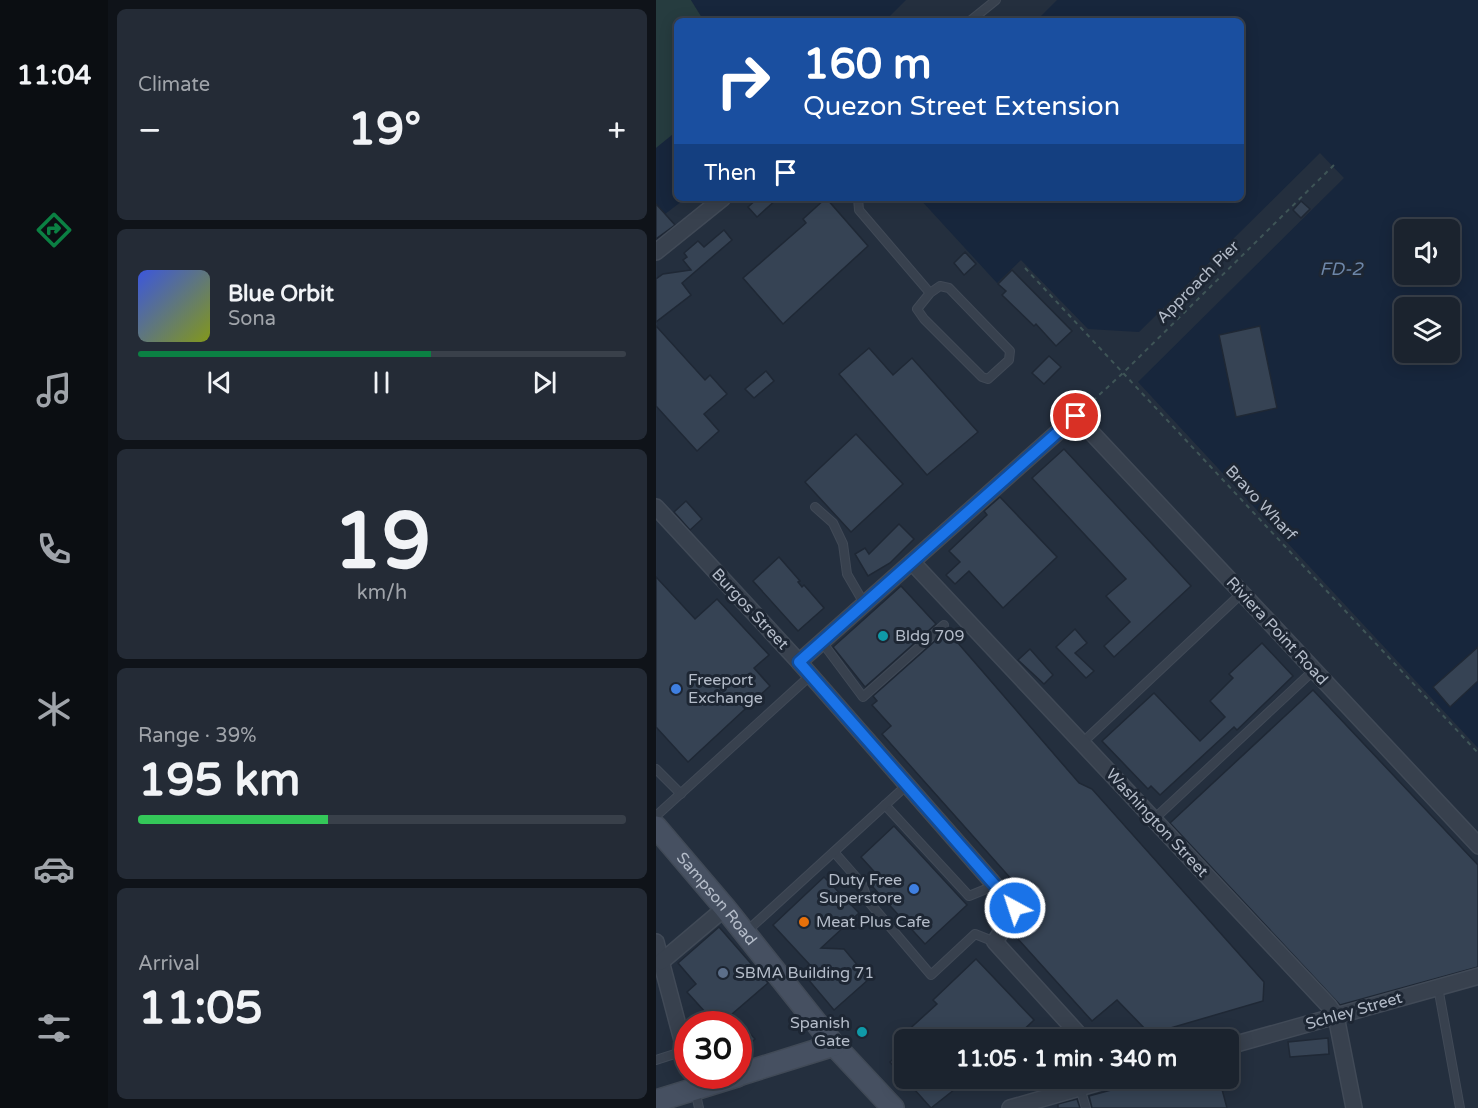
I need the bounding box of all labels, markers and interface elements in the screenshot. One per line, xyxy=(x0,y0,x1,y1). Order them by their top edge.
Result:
text: 160 m xyxy=(803,39,932,90)
icon: right xyxy=(704,42,782,120)
text: 11:04 xyxy=(17,59,91,92)
text: Climate xyxy=(138,73,210,97)
text: Quezon Street Extension xyxy=(803,90,1120,123)
text: 19° xyxy=(348,103,421,157)
text: − xyxy=(138,111,162,150)
text: + xyxy=(607,111,626,150)
icon: arrive xyxy=(769,156,802,189)
text: Then xyxy=(704,160,757,186)
icon: directions xyxy=(33,209,75,251)
map controls xyxy=(1394,219,1460,363)
button: sound xyxy=(1394,219,1460,285)
street label: Approach Pier xyxy=(1152,236,1244,328)
water label: FD-2 xyxy=(1319,258,1364,280)
text: Blue Orbit xyxy=(228,281,334,307)
button: layers xyxy=(1394,297,1460,363)
text: Sona xyxy=(228,307,276,331)
icon: previous xyxy=(203,366,236,399)
icon: pause xyxy=(365,366,398,399)
icon: next xyxy=(528,366,561,399)
icon: music xyxy=(33,369,75,411)
pin xyxy=(1050,390,1101,441)
icon: arrive xyxy=(1059,399,1092,432)
street label: Bravo Wharf xyxy=(1221,461,1301,545)
text: 19 xyxy=(333,495,431,589)
icon: phone xyxy=(33,528,75,570)
street label: Burgos Street xyxy=(707,564,793,654)
street label: Riviera Point Road xyxy=(1222,573,1332,689)
text: km/h xyxy=(357,581,407,605)
place label: Bldg 709 xyxy=(895,626,964,646)
marker: Bldg 709 xyxy=(876,629,890,643)
place label: Freeport Exchange xyxy=(688,670,763,708)
marker: Freeport Exchange xyxy=(669,682,683,696)
icon: climate xyxy=(33,688,75,730)
text: Range · 39% xyxy=(138,724,257,748)
text: 195 km xyxy=(138,754,300,808)
street label: Washington Street xyxy=(1102,765,1212,881)
icon: car xyxy=(33,848,75,890)
street label: Sampson Road xyxy=(672,848,761,950)
place label: Duty Free Superstore xyxy=(819,870,902,908)
position arrow xyxy=(983,876,1047,940)
marker: Duty Free Superstore xyxy=(907,882,921,896)
place label: Meat Plus Cafe xyxy=(816,912,930,932)
marker: Meat Plus Cafe xyxy=(797,915,811,929)
text: Arrival xyxy=(138,952,200,976)
place label: SBMA Building 71 xyxy=(735,963,874,983)
marker: SBMA Building 71 xyxy=(716,966,730,980)
text: 11:05 xyxy=(138,982,263,1036)
street label: Schley Street xyxy=(1303,988,1405,1034)
icon: filters xyxy=(33,1007,75,1049)
speed limit sign: 30 xyxy=(674,1011,752,1089)
place label: Spanish Gate xyxy=(790,1013,850,1051)
marker: Spanish Gate xyxy=(855,1025,869,1039)
text: 11:05 · 1 min · 340 m xyxy=(956,1046,1177,1072)

